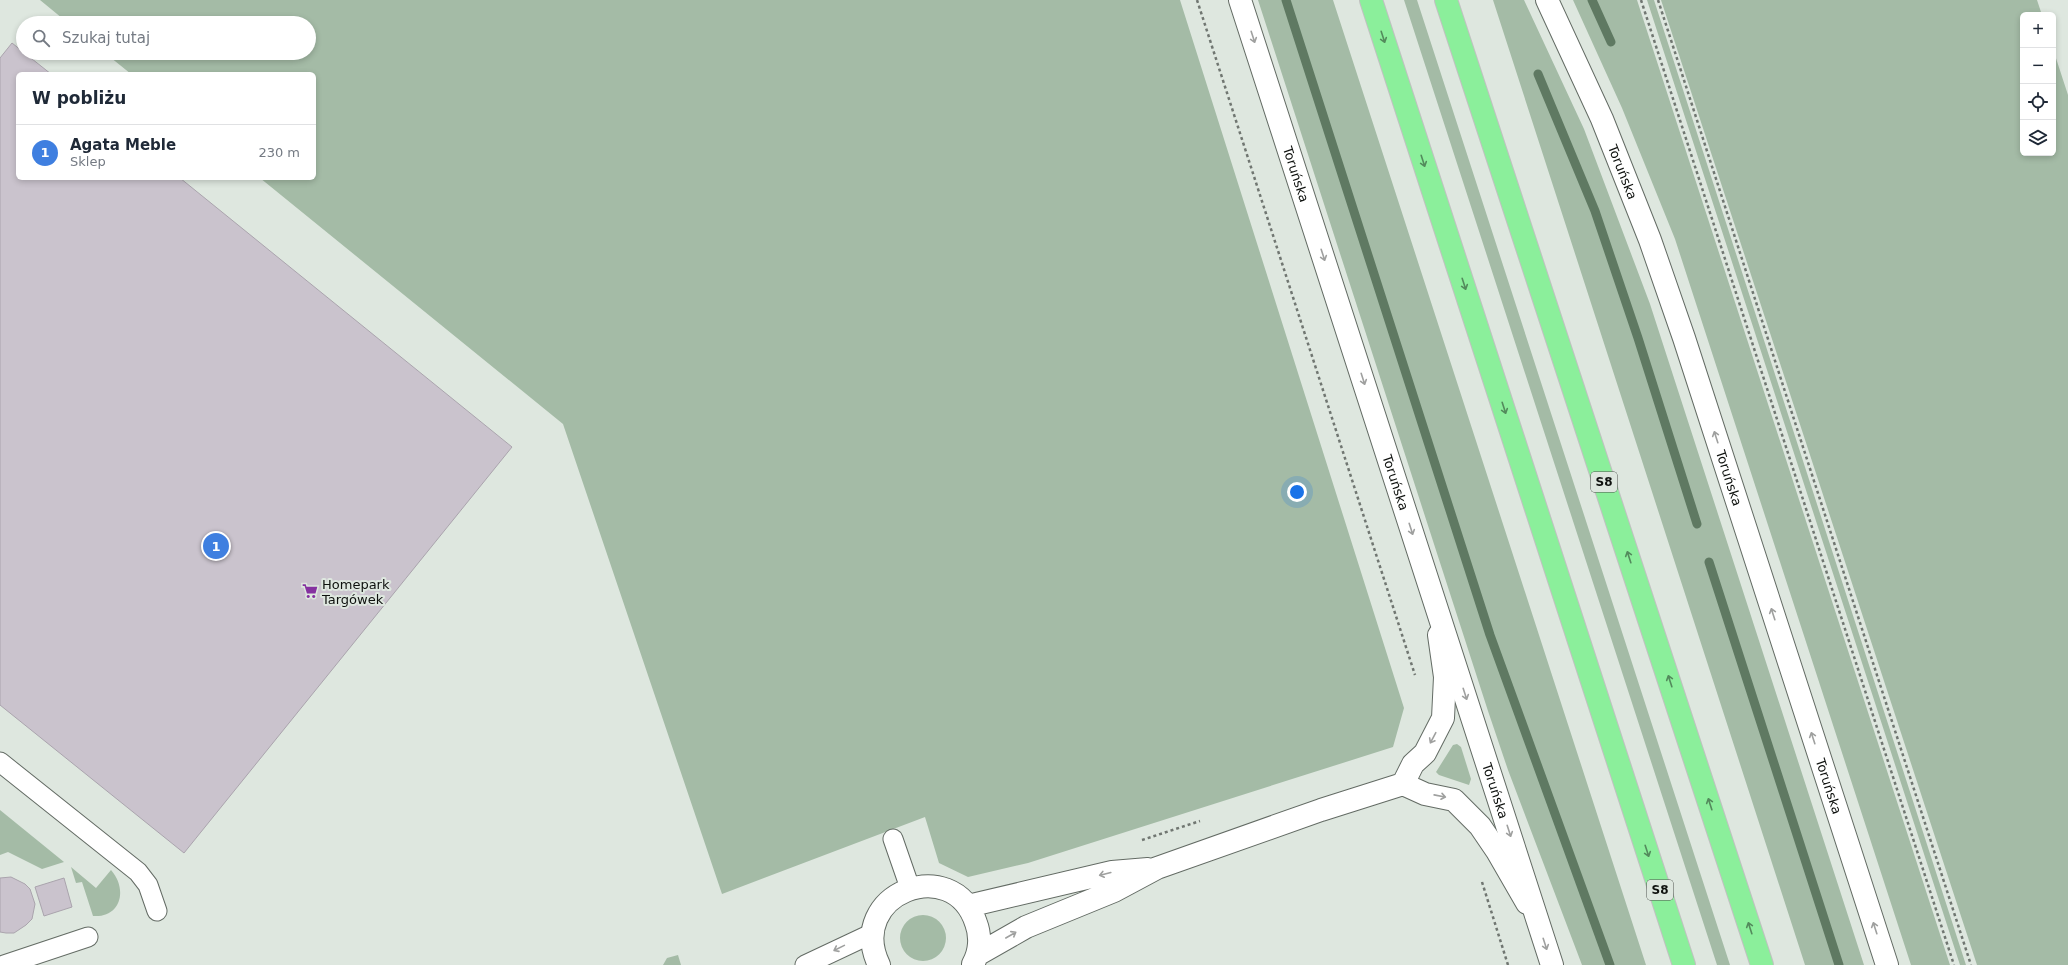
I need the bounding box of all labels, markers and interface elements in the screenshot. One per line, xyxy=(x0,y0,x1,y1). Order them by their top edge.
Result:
map controls xyxy=(2020,12,2056,156)
button: + xyxy=(2020,12,2056,48)
search box xyxy=(16,16,316,60)
icon: search xyxy=(30,27,52,49)
text: Szukaj tutaj xyxy=(62,29,150,47)
one-way arrow xyxy=(1380,30,1387,43)
one-way arrow xyxy=(1249,31,1257,43)
button: − xyxy=(2020,48,2056,84)
button: locate xyxy=(2020,84,2056,120)
text: W pobliżu xyxy=(32,88,126,108)
button: layers xyxy=(2020,120,2056,156)
text: Agata Meble xyxy=(70,136,176,154)
street label: Toruńska xyxy=(1605,141,1641,201)
street label: Toruńska xyxy=(1280,143,1312,204)
text: 1 xyxy=(40,145,50,160)
text: 230 m xyxy=(258,145,300,160)
text: Sklep xyxy=(70,154,106,169)
one-way arrow xyxy=(1420,154,1428,166)
one-way arrow xyxy=(1320,248,1327,261)
one-way arrow xyxy=(1460,278,1468,290)
one-way arrow xyxy=(1360,372,1367,385)
one-way arrow xyxy=(1500,402,1508,414)
one-way arrow xyxy=(1711,431,1719,443)
street label: Toruńska xyxy=(1713,447,1745,508)
street label: Toruńska xyxy=(1380,452,1412,512)
road number: S8 xyxy=(1591,472,1617,492)
your location xyxy=(1287,482,1307,502)
one-way arrow xyxy=(1408,522,1415,535)
pin: 1 xyxy=(203,531,229,561)
one-way arrow xyxy=(1625,551,1632,564)
place label: Homepark Targówek xyxy=(321,577,390,607)
supermarket icon: Homepark Targówek xyxy=(301,582,319,600)
one-way arrow xyxy=(1769,608,1776,621)
one-way arrow xyxy=(1665,675,1673,687)
one-way arrow xyxy=(1461,688,1469,700)
one-way arrow xyxy=(1809,731,1816,744)
one-way arrow xyxy=(1429,732,1436,744)
street label: Toruńska xyxy=(1813,755,1845,816)
street label: Toruńska xyxy=(1479,760,1512,820)
one-way arrow xyxy=(1433,792,1446,800)
one-way arrow xyxy=(1706,798,1713,811)
one-way arrow xyxy=(1506,825,1513,838)
one-way arrow xyxy=(1644,845,1651,858)
one-way arrow xyxy=(1098,871,1111,878)
road number: S8 xyxy=(1647,880,1673,900)
one-way arrow xyxy=(1746,922,1753,935)
one-way arrow xyxy=(1870,922,1878,934)
one-way arrow xyxy=(1005,931,1017,939)
one-way arrow xyxy=(1542,938,1550,950)
one-way arrow xyxy=(833,945,845,952)

